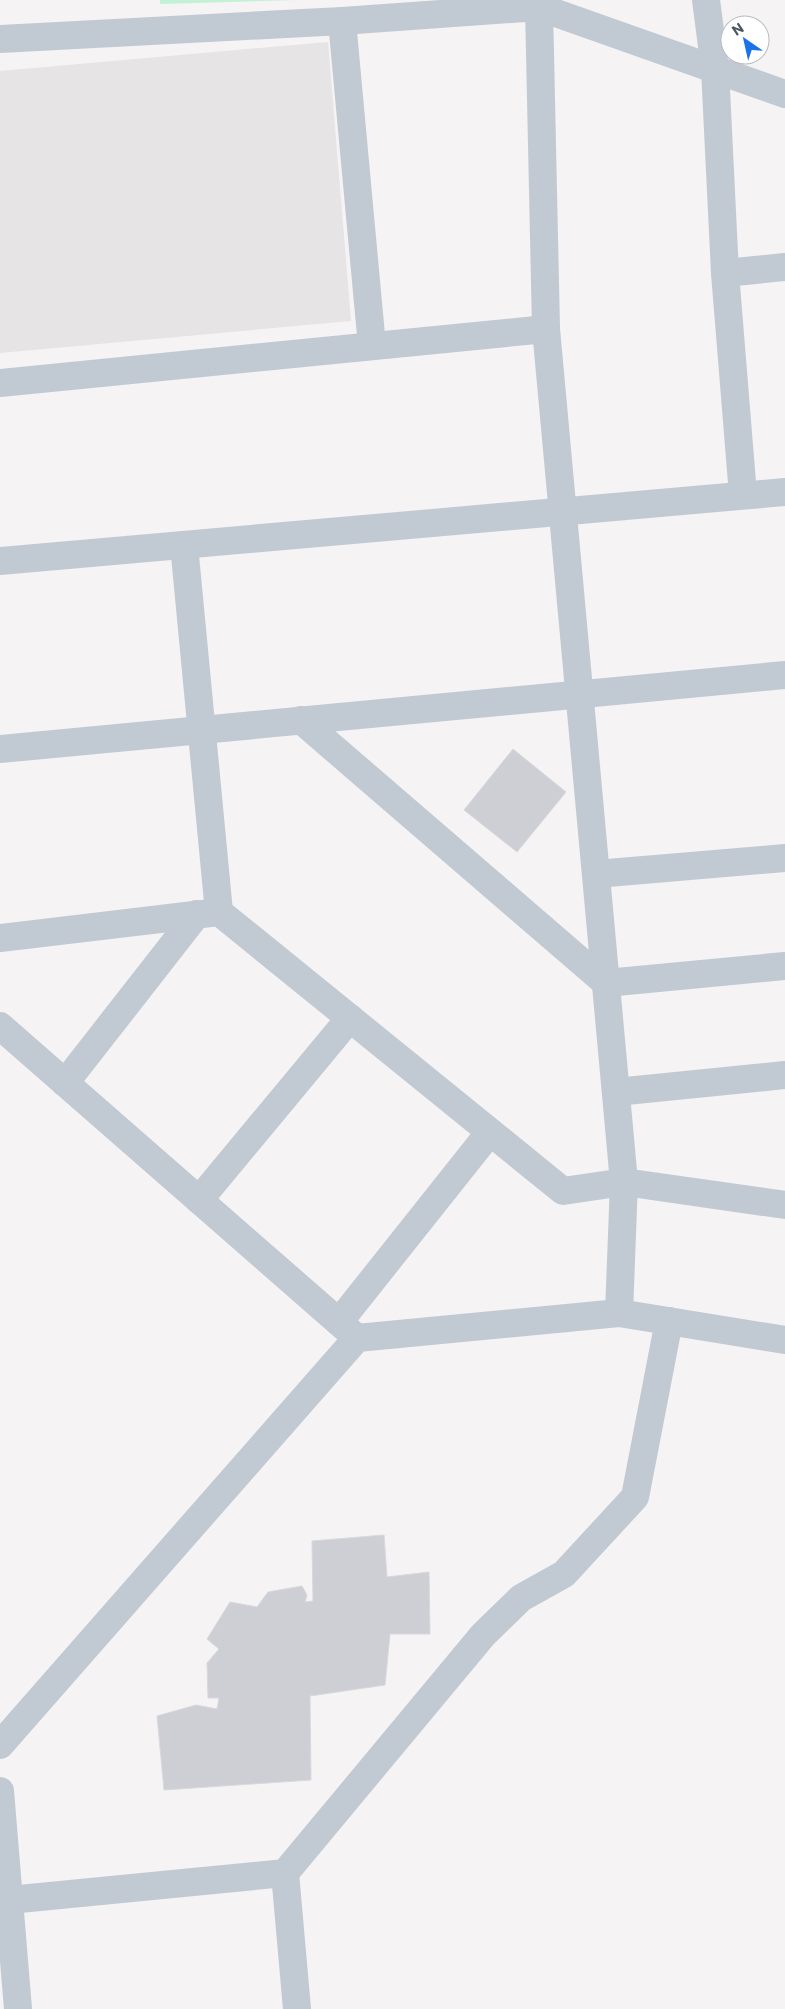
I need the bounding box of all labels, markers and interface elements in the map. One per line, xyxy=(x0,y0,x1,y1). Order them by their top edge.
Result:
north arrow xyxy=(720,15,770,65)
text: N xyxy=(728,19,747,39)

